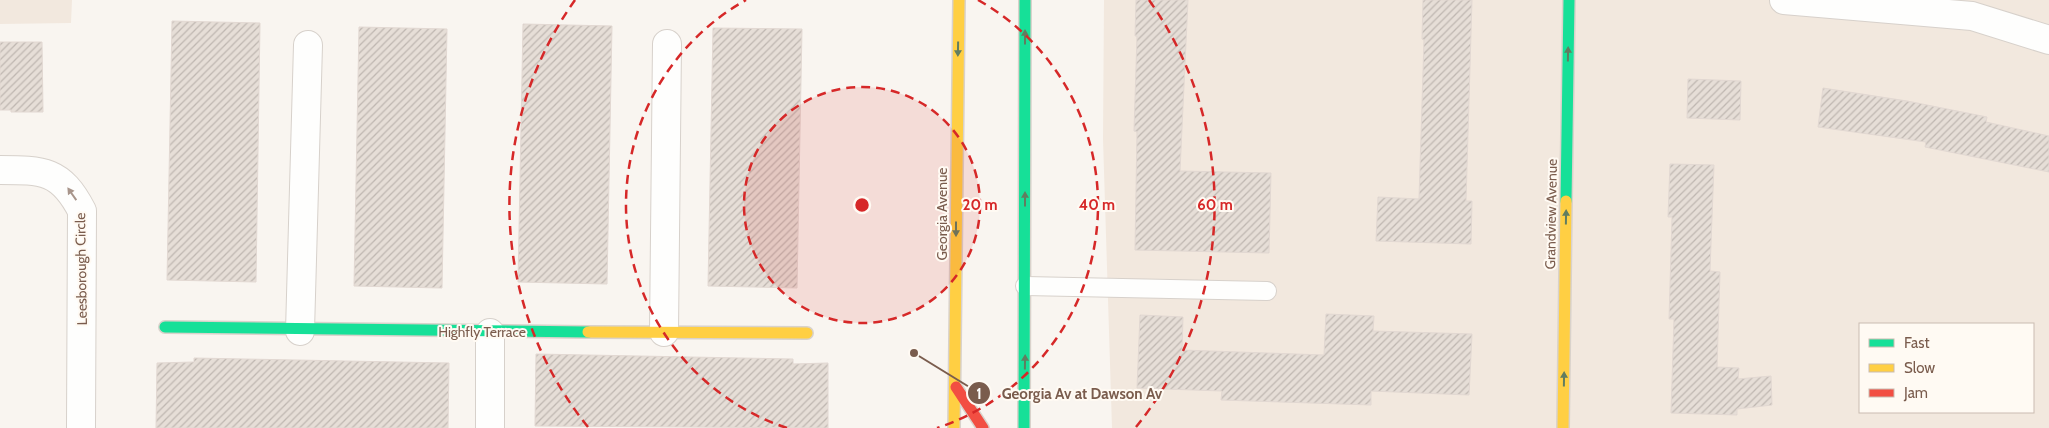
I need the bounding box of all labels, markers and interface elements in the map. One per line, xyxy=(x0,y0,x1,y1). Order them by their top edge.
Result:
one-way arrow xyxy=(1021,29,1029,45)
one-way arrow xyxy=(954,41,962,57)
one-way arrow xyxy=(1564,46,1572,62)
street label: Grandview Avenue xyxy=(1541,159,1561,269)
street label: Georgia Avenue xyxy=(933,167,951,261)
one-way arrow xyxy=(67,187,77,201)
one-way arrow xyxy=(1021,191,1029,207)
centre of rings xyxy=(853,196,871,214)
text: 20 m xyxy=(963,196,997,214)
text: 40 m xyxy=(1079,196,1115,214)
text: 60 m xyxy=(1197,196,1233,214)
one-way arrow xyxy=(1562,209,1570,225)
street label: Leesborough Circle xyxy=(71,213,91,325)
one-way arrow xyxy=(952,221,960,237)
street label: Highfly Terrace xyxy=(438,323,526,341)
legend xyxy=(1859,323,2034,413)
text: Fast xyxy=(1904,334,1929,352)
one-way arrow xyxy=(1021,354,1029,370)
text: Slow xyxy=(1904,359,1935,377)
one-way arrow xyxy=(1560,371,1568,387)
callout: Georgia Av at Dawson Av xyxy=(966,378,1172,408)
text: Jam xyxy=(1903,384,1928,402)
text: 1 xyxy=(976,385,982,403)
text: Georgia Av at Dawson Av xyxy=(1002,385,1163,403)

